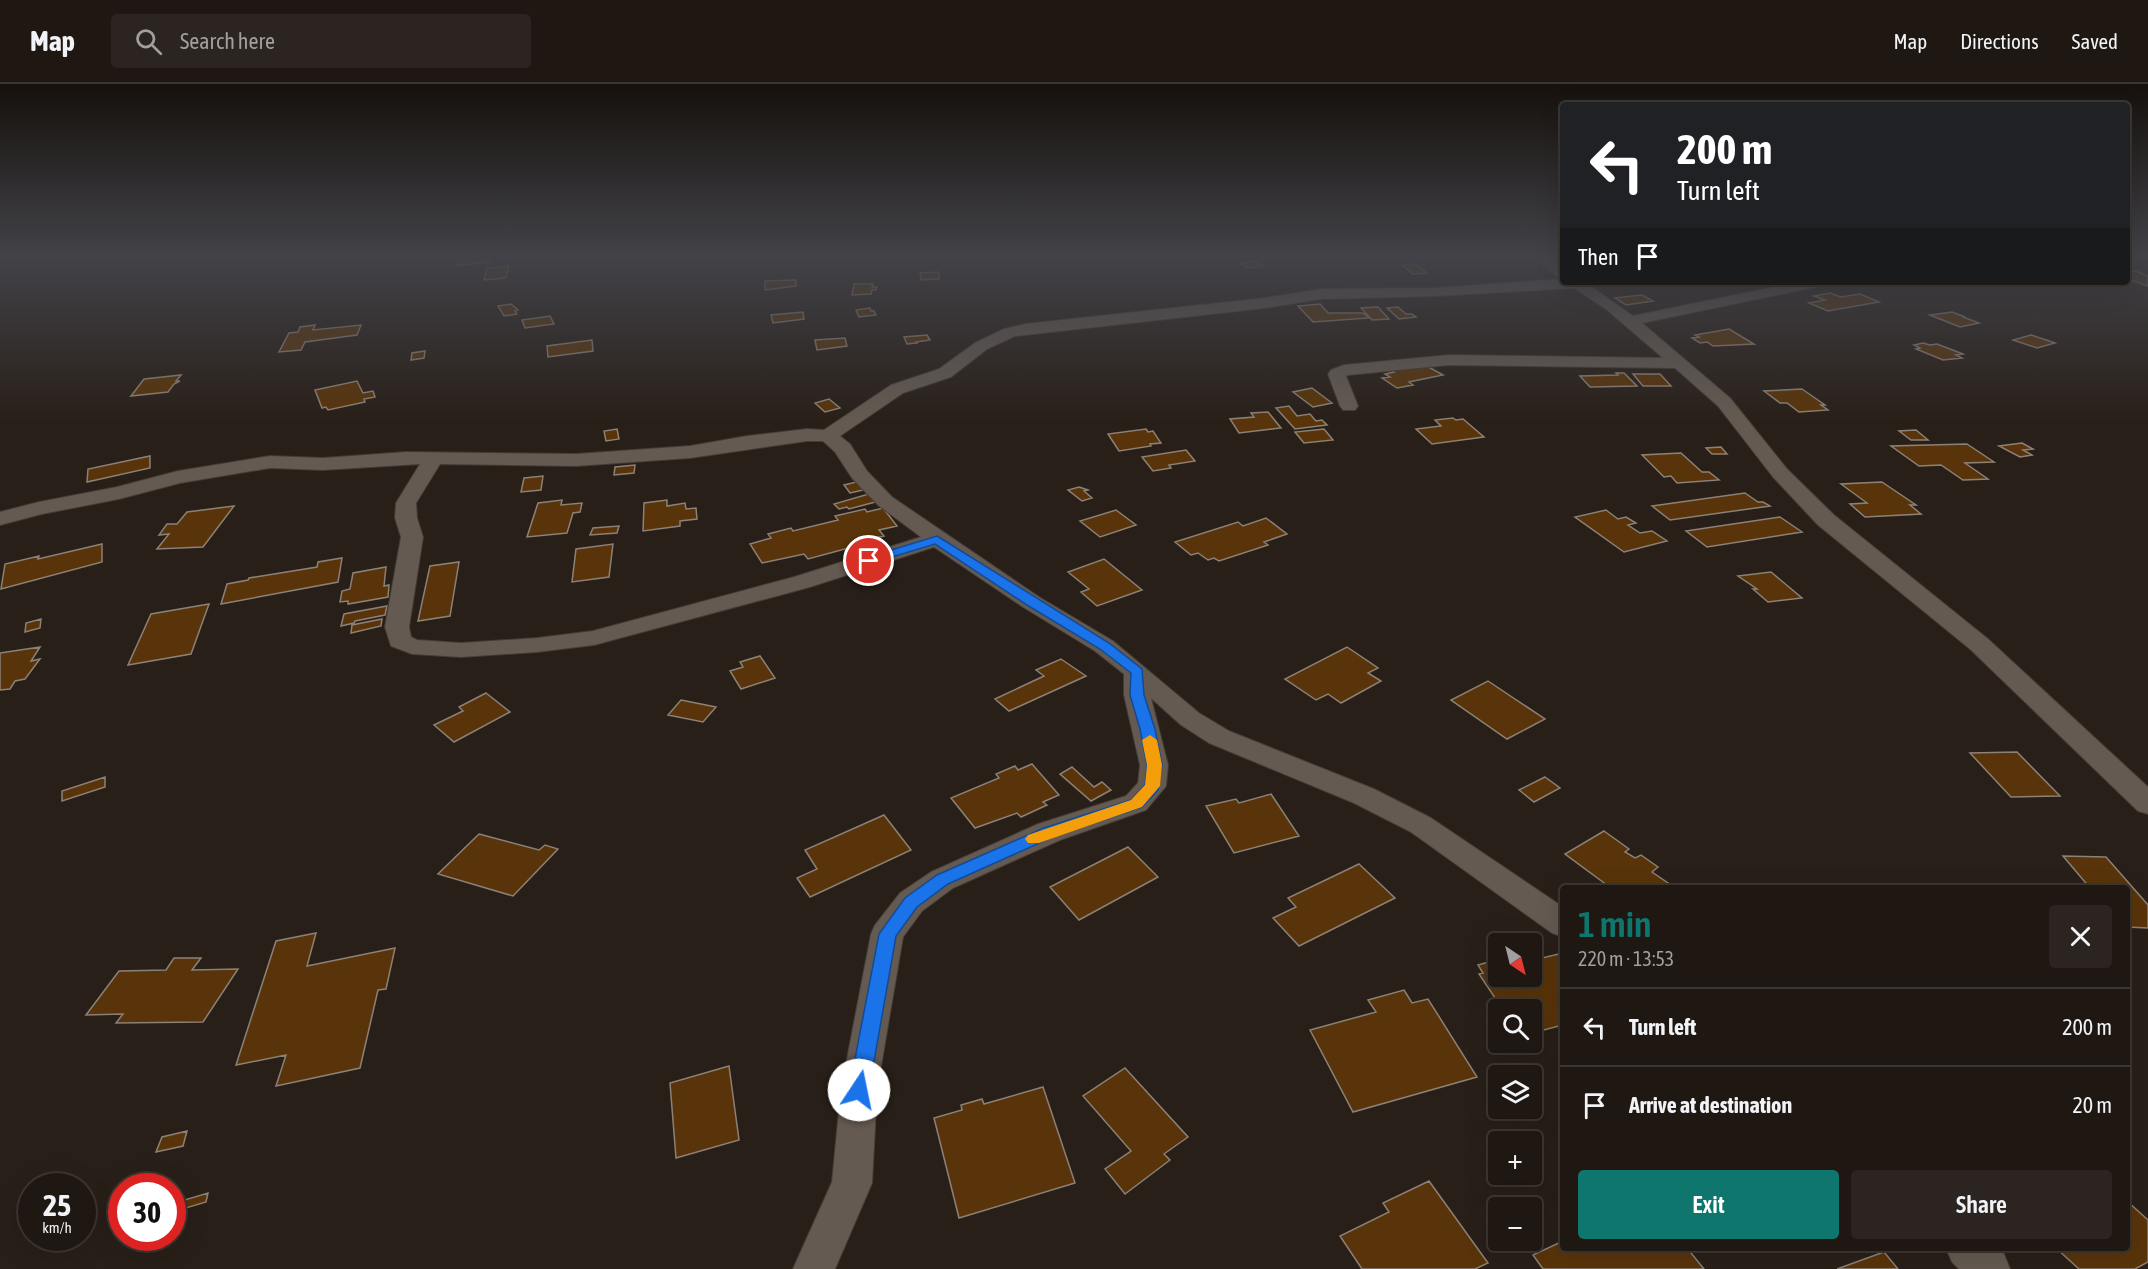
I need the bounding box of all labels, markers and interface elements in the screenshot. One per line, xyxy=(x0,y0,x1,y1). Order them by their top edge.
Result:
search box xyxy=(111,14,531,68)
text: Map xyxy=(30,25,75,57)
icon: search xyxy=(132,25,165,58)
text: Search here xyxy=(180,28,275,54)
text: Map xyxy=(1893,29,1927,53)
text: Directions xyxy=(1960,29,2039,53)
text: Saved xyxy=(2072,29,2118,53)
text: 200 m xyxy=(1677,125,1772,173)
icon: left xyxy=(1578,126,1656,204)
text: Turn left xyxy=(1677,175,1760,206)
icon: arrive xyxy=(1631,240,1664,273)
text: Then xyxy=(1578,244,1619,270)
pin xyxy=(843,535,894,586)
icon: arrive xyxy=(852,544,885,577)
text: 1 min xyxy=(1578,903,1652,945)
button: close xyxy=(2049,905,2112,968)
north arrow xyxy=(1488,933,1542,987)
map controls xyxy=(1488,933,1542,1251)
text: 220 m · 13:53 xyxy=(1578,947,1674,970)
button: search xyxy=(1488,999,1542,1053)
icon: left xyxy=(1578,1011,1611,1044)
text: Turn left xyxy=(1629,1014,1696,1040)
text: 200 m xyxy=(2062,1014,2112,1040)
position arrow xyxy=(827,1058,891,1122)
button: layers xyxy=(1488,1065,1542,1119)
icon: arrive xyxy=(1578,1089,1611,1122)
text: Arrive at destination xyxy=(1629,1092,1792,1118)
text: 20 m xyxy=(2072,1092,2112,1118)
button: + xyxy=(1488,1131,1542,1185)
button: Exit xyxy=(1578,1170,1839,1239)
button: Share xyxy=(1851,1170,2112,1239)
speed limit sign: 30 xyxy=(108,1173,186,1251)
text: 25 xyxy=(43,1188,71,1222)
button: − xyxy=(1488,1197,1542,1251)
text: km/h xyxy=(42,1219,72,1236)

